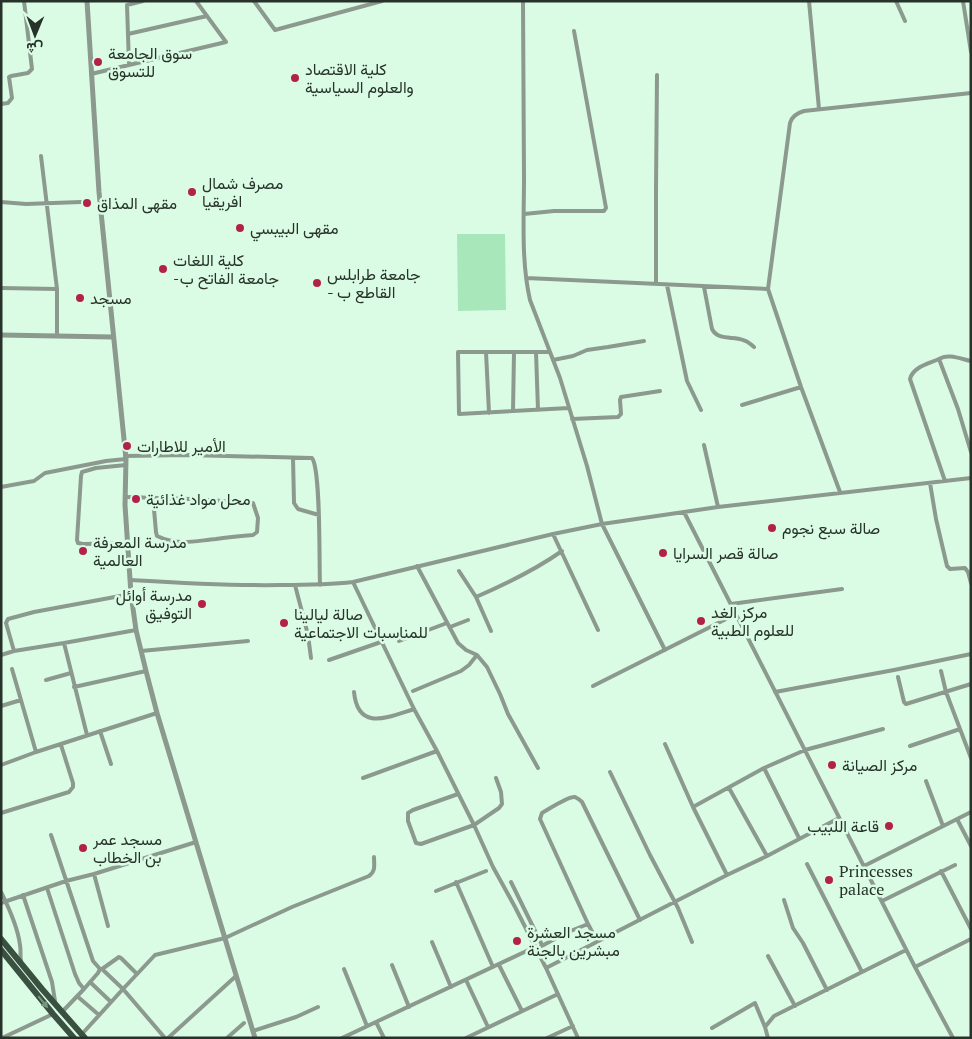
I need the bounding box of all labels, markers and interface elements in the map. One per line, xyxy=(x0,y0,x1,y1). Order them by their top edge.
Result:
north arrow xyxy=(10,10,60,60)
text: ش xyxy=(26,39,43,58)
place label: سوق الجامعة للتسوق xyxy=(108,42,192,82)
marker: سوق الجامعة للتسوق xyxy=(92,56,104,68)
place label: كلية الاقتصاد والعلوم السياسية xyxy=(305,58,414,98)
marker: كلية الاقتصاد والعلوم السياسية xyxy=(289,72,301,84)
place label: مصرف شمال افريقيا xyxy=(202,172,283,212)
marker: مصرف شمال افريقيا xyxy=(186,186,198,198)
place label: مقهى المذاق xyxy=(97,192,177,214)
marker: مقهى المذاق xyxy=(81,197,93,209)
place label: مقهى البيبسي xyxy=(250,217,338,242)
marker: مقهى البيبسي xyxy=(234,222,246,234)
place label: كلية اللغات -جامعة الفاتح ب xyxy=(173,249,279,290)
marker: كلية اللغات -جامعة الفاتح ب xyxy=(157,263,169,275)
place label: جامعة طرابلس - القاطع ب xyxy=(327,263,421,304)
marker: جامعة طرابلس - القاطع ب xyxy=(311,277,323,289)
place label: مسجد xyxy=(90,287,131,309)
marker: مسجد xyxy=(74,292,86,304)
place label: الأمير للاطارات xyxy=(137,435,226,457)
marker: الأمير للاطارات xyxy=(121,440,133,452)
place label: محل مواد غذائية xyxy=(146,488,251,510)
marker: محل مواد غذائية xyxy=(130,493,142,505)
place label: صالة سبع نجوم xyxy=(782,517,880,540)
marker: صالة سبع نجوم xyxy=(766,522,778,534)
place label: مدرسة المعرفة العالمية xyxy=(93,531,186,571)
place label: صالة قصر السرايا xyxy=(673,542,778,564)
marker: مدرسة المعرفة العالمية xyxy=(77,545,89,557)
marker: صالة قصر السرايا xyxy=(657,547,669,559)
place label: مدرسة أوائل التوفيق xyxy=(116,584,192,624)
marker: مدرسة أوائل التوفيق xyxy=(196,598,208,610)
place label: مركز الغد للعلوم الطبية xyxy=(711,601,794,641)
place label: صالة ليالينا للمناسبات الاجتماعية xyxy=(294,603,428,643)
marker: مركز الغد للعلوم الطبية xyxy=(695,615,707,627)
marker: صالة ليالينا للمناسبات الاجتماعية xyxy=(278,617,290,629)
place label: مركز الصيانة xyxy=(842,754,917,776)
marker: مركز الصيانة xyxy=(826,759,838,771)
place label: قاعة اللبيب xyxy=(807,815,879,837)
marker: قاعة اللبيب xyxy=(883,820,895,832)
place label: مسجد عمر بن الخطاب xyxy=(92,828,162,868)
marker: مسجد عمر بن الخطاب xyxy=(77,842,89,854)
place label: Princesses palace xyxy=(839,860,913,900)
marker: Princesses palace xyxy=(823,874,835,886)
place label: مسجد العشرة مبشرين بالجنة xyxy=(527,921,620,961)
marker: مسجد العشرة مبشرين بالجنة xyxy=(511,935,523,947)
one-way arrow xyxy=(38,995,49,1008)

